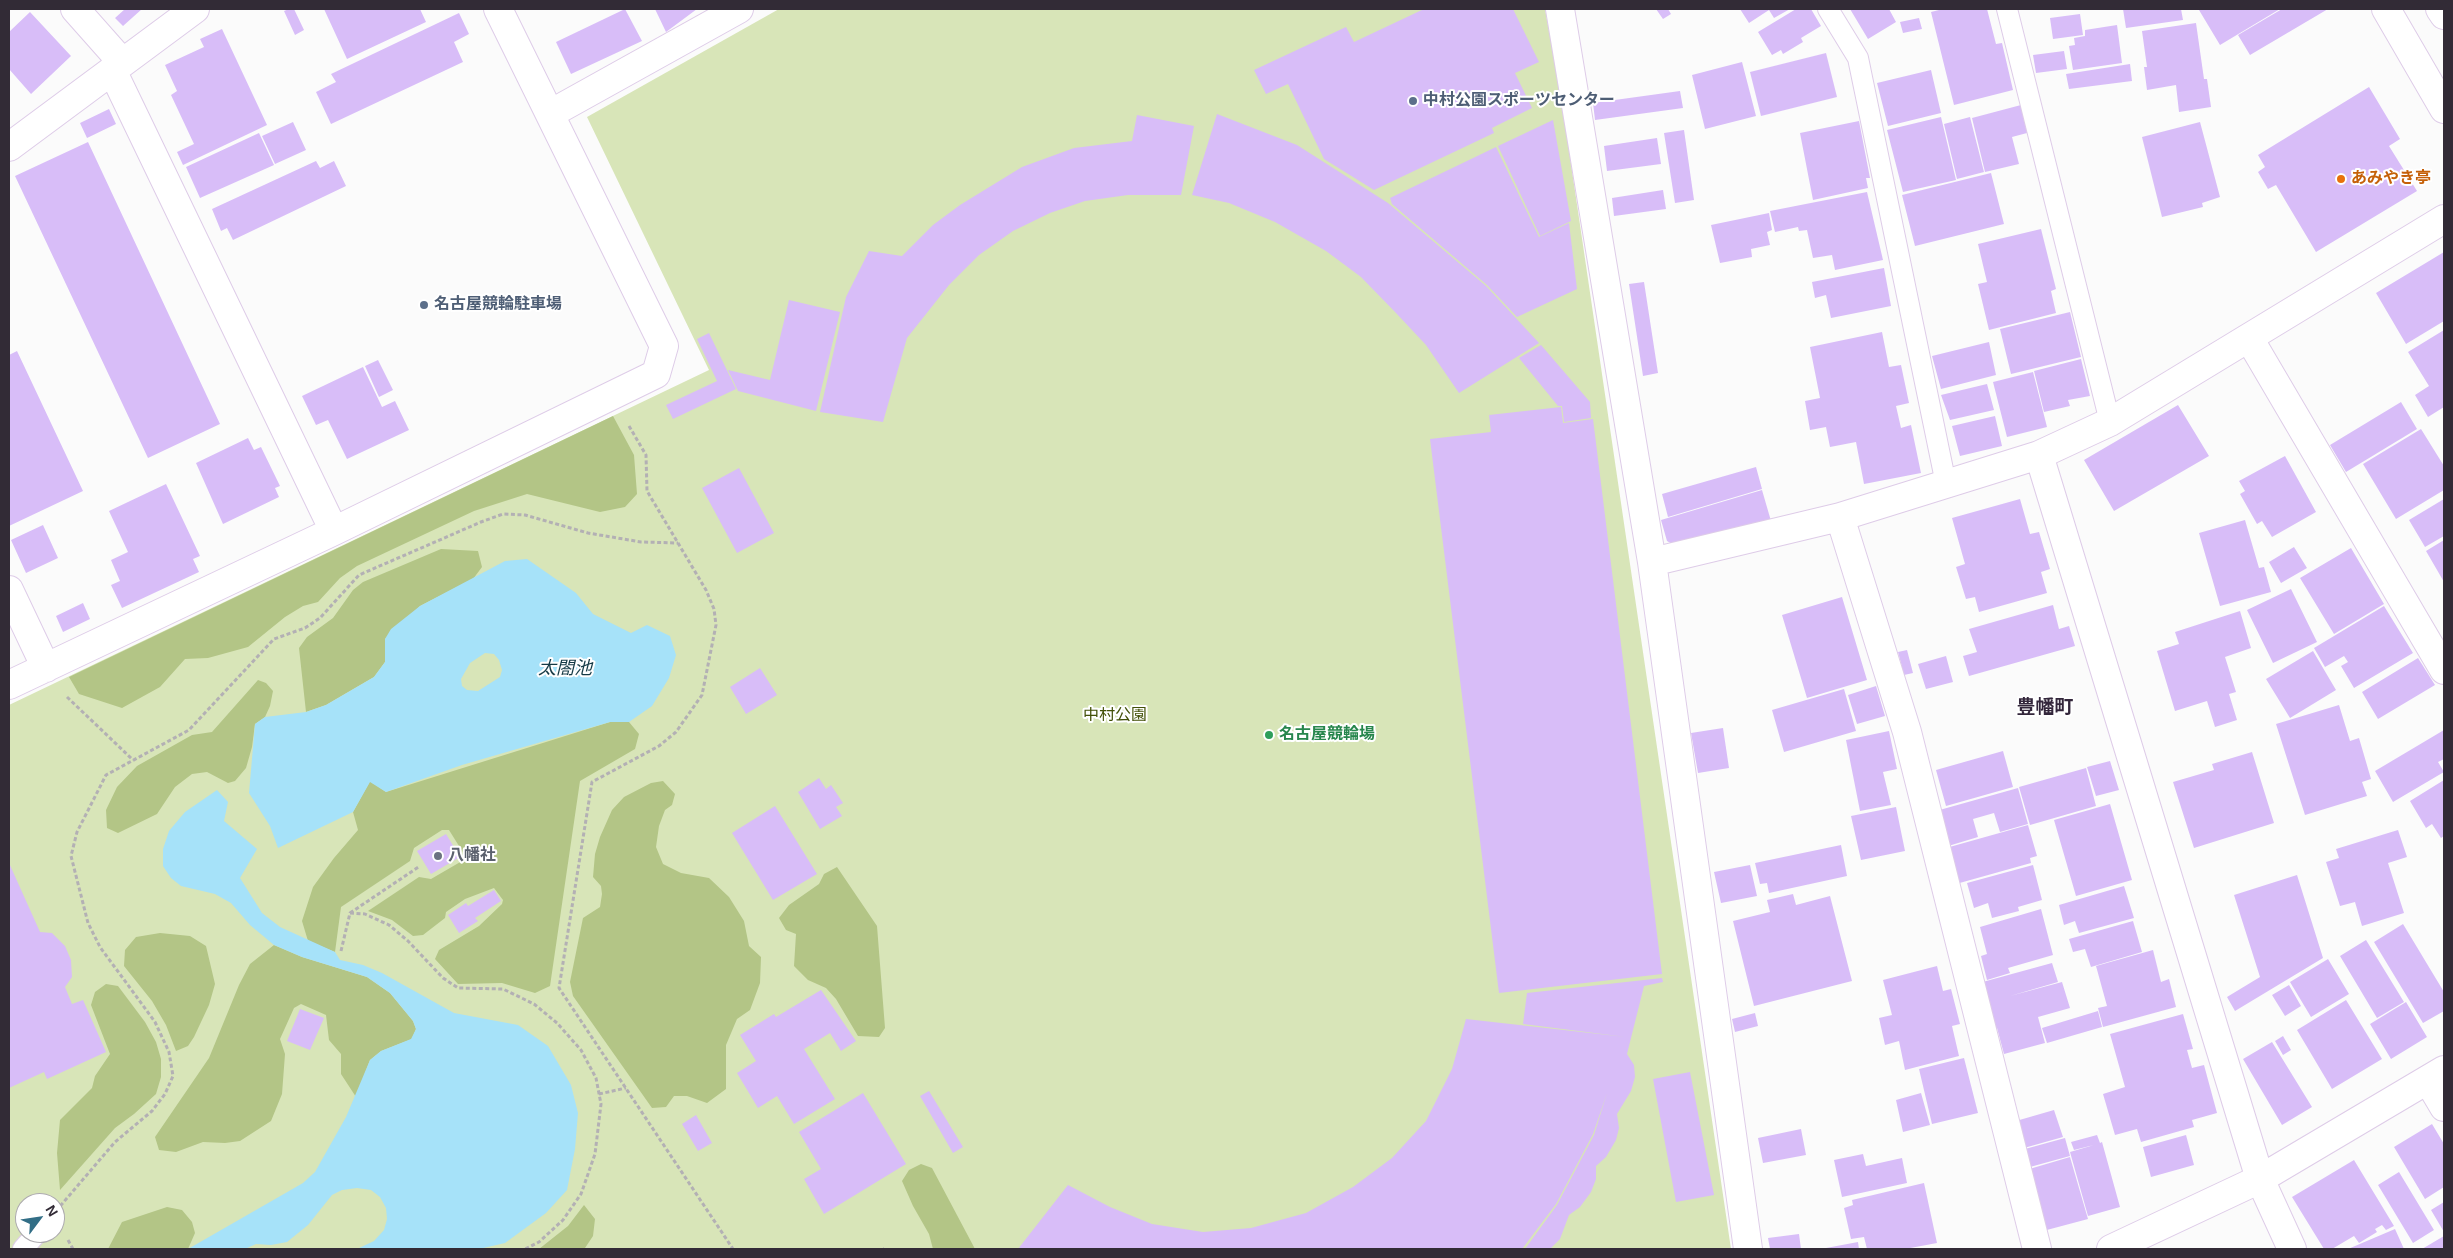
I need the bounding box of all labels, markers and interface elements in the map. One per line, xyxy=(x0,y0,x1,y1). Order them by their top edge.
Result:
place label: 中村公園スポーツセンター xyxy=(1423,91,1615,111)
marker: 中村公園スポーツセンター xyxy=(1407,95,1419,107)
place label: あみやき亭 xyxy=(2351,169,2431,189)
marker: あみやき亭 xyxy=(2335,173,2347,185)
place label: 名古屋競輪駐車場 xyxy=(434,295,562,315)
marker: 名古屋競輪駐車場 xyxy=(418,299,430,311)
water label: 太閤池 xyxy=(538,658,592,680)
district label: 豊幡町 xyxy=(2017,697,2073,719)
park label: 中村公園 xyxy=(1083,706,1147,726)
place label: 名古屋競輪場 xyxy=(1279,725,1375,745)
marker: 名古屋競輪場 xyxy=(1263,729,1275,741)
place label: 八幡社 xyxy=(448,846,496,866)
marker: 八幡社 xyxy=(432,850,444,862)
north arrow xyxy=(15,1193,65,1243)
text: N xyxy=(43,1202,61,1219)

